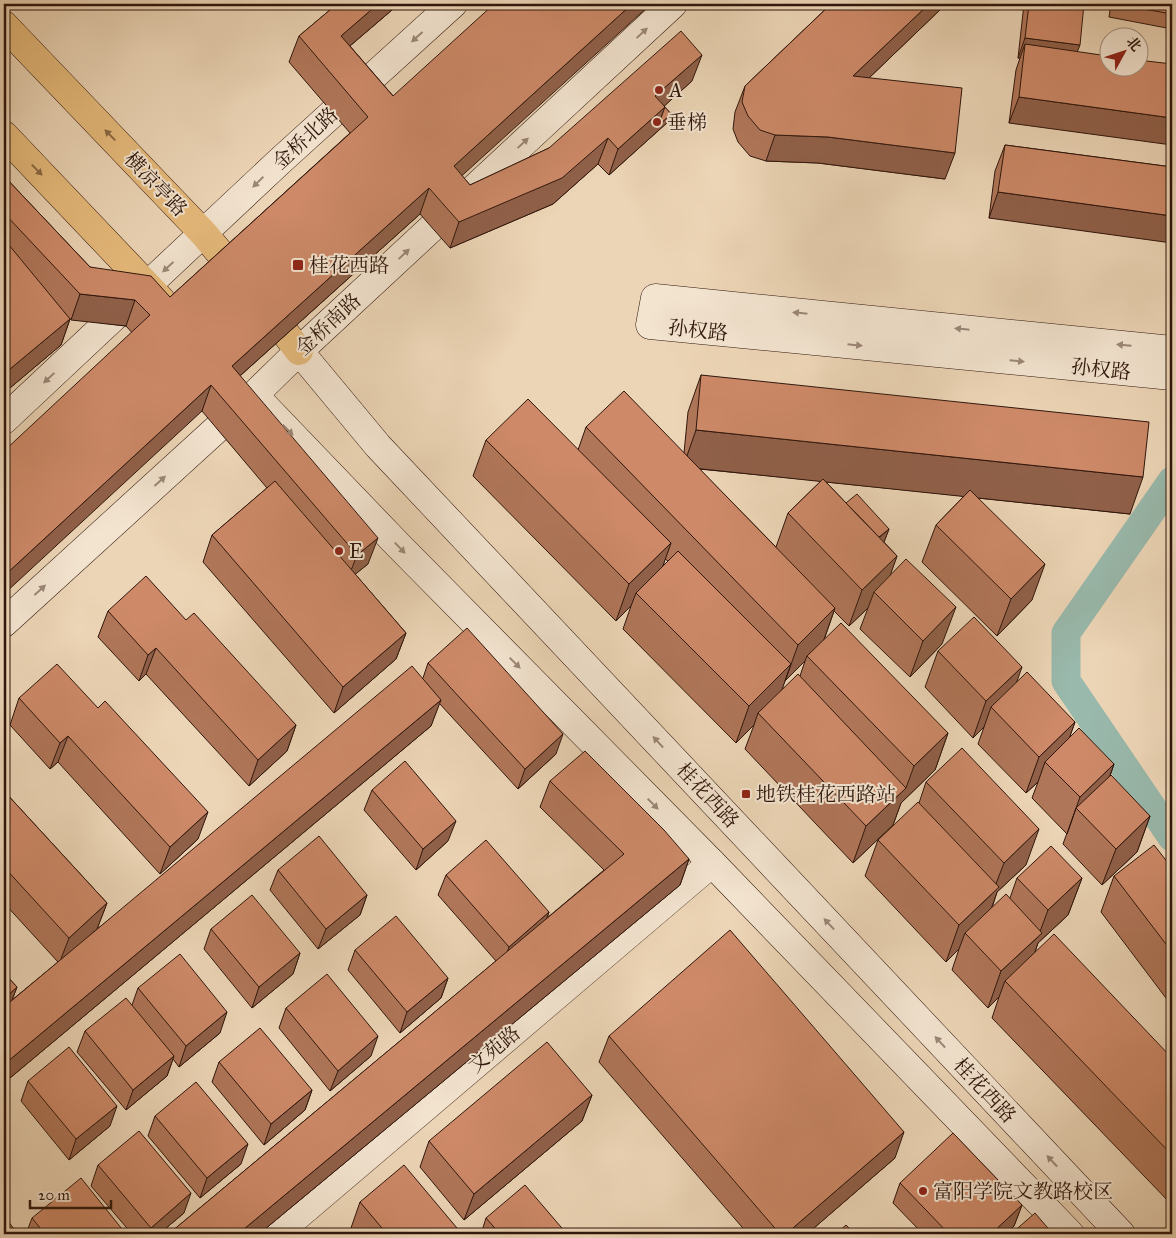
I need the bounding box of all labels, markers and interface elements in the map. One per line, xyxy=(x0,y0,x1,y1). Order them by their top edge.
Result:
one-way arrow xyxy=(636,27,648,38)
north arrow xyxy=(1098,28,1148,78)
one-way arrow xyxy=(410,31,423,42)
text: 北 xyxy=(1123,33,1145,55)
place label: A xyxy=(668,78,683,102)
marker: A xyxy=(653,84,665,96)
street label: 金桥北路 xyxy=(268,102,342,174)
place label: 垂梯 xyxy=(667,110,707,134)
marker: 垂梯 xyxy=(651,116,663,128)
one-way arrow xyxy=(104,130,116,142)
one-way arrow xyxy=(517,137,529,149)
street label: 横凉亭路 xyxy=(120,147,192,221)
one-way arrow xyxy=(31,164,43,176)
one-way arrow xyxy=(252,176,264,188)
one-way arrow xyxy=(397,248,409,260)
place label: 桂花西路 xyxy=(309,253,389,277)
marker: 桂花西路 xyxy=(291,258,305,272)
one-way arrow xyxy=(163,261,175,273)
street label: 金桥南路 xyxy=(291,288,365,360)
one-way arrow xyxy=(792,308,808,316)
street label: 孙权路 xyxy=(667,315,729,345)
one-way arrow xyxy=(954,325,970,333)
one-way arrow xyxy=(847,341,863,349)
one-way arrow xyxy=(1115,341,1131,349)
street label: 孙权路 xyxy=(1070,354,1132,384)
one-way arrow xyxy=(1009,357,1025,365)
one-way arrow xyxy=(44,372,56,384)
one-way arrow xyxy=(282,424,294,436)
one-way arrow xyxy=(154,475,166,487)
place label: E xyxy=(349,539,363,563)
one-way arrow xyxy=(394,541,406,553)
marker: E xyxy=(333,545,345,557)
one-way arrow xyxy=(33,584,45,596)
one-way arrow xyxy=(508,657,520,669)
one-way arrow xyxy=(652,736,664,748)
street label: 桂花西路 xyxy=(672,758,744,832)
place label: 地铁桂花西路站 xyxy=(756,782,896,806)
marker: 地铁桂花西路站 xyxy=(740,788,752,800)
one-way arrow xyxy=(647,798,659,810)
one-way arrow xyxy=(823,918,835,930)
street label: 文苑路 xyxy=(463,1021,525,1077)
one-way arrow xyxy=(934,1037,946,1049)
street label: 桂花西路 xyxy=(949,1053,1021,1127)
one-way arrow xyxy=(1046,1155,1058,1167)
scale bar xyxy=(30,1178,111,1210)
place label: 富阳学院文教路校区 xyxy=(933,1179,1113,1203)
marker: 富阳学院文教路校区 xyxy=(917,1185,929,1197)
text: 20 m xyxy=(38,1186,70,1204)

